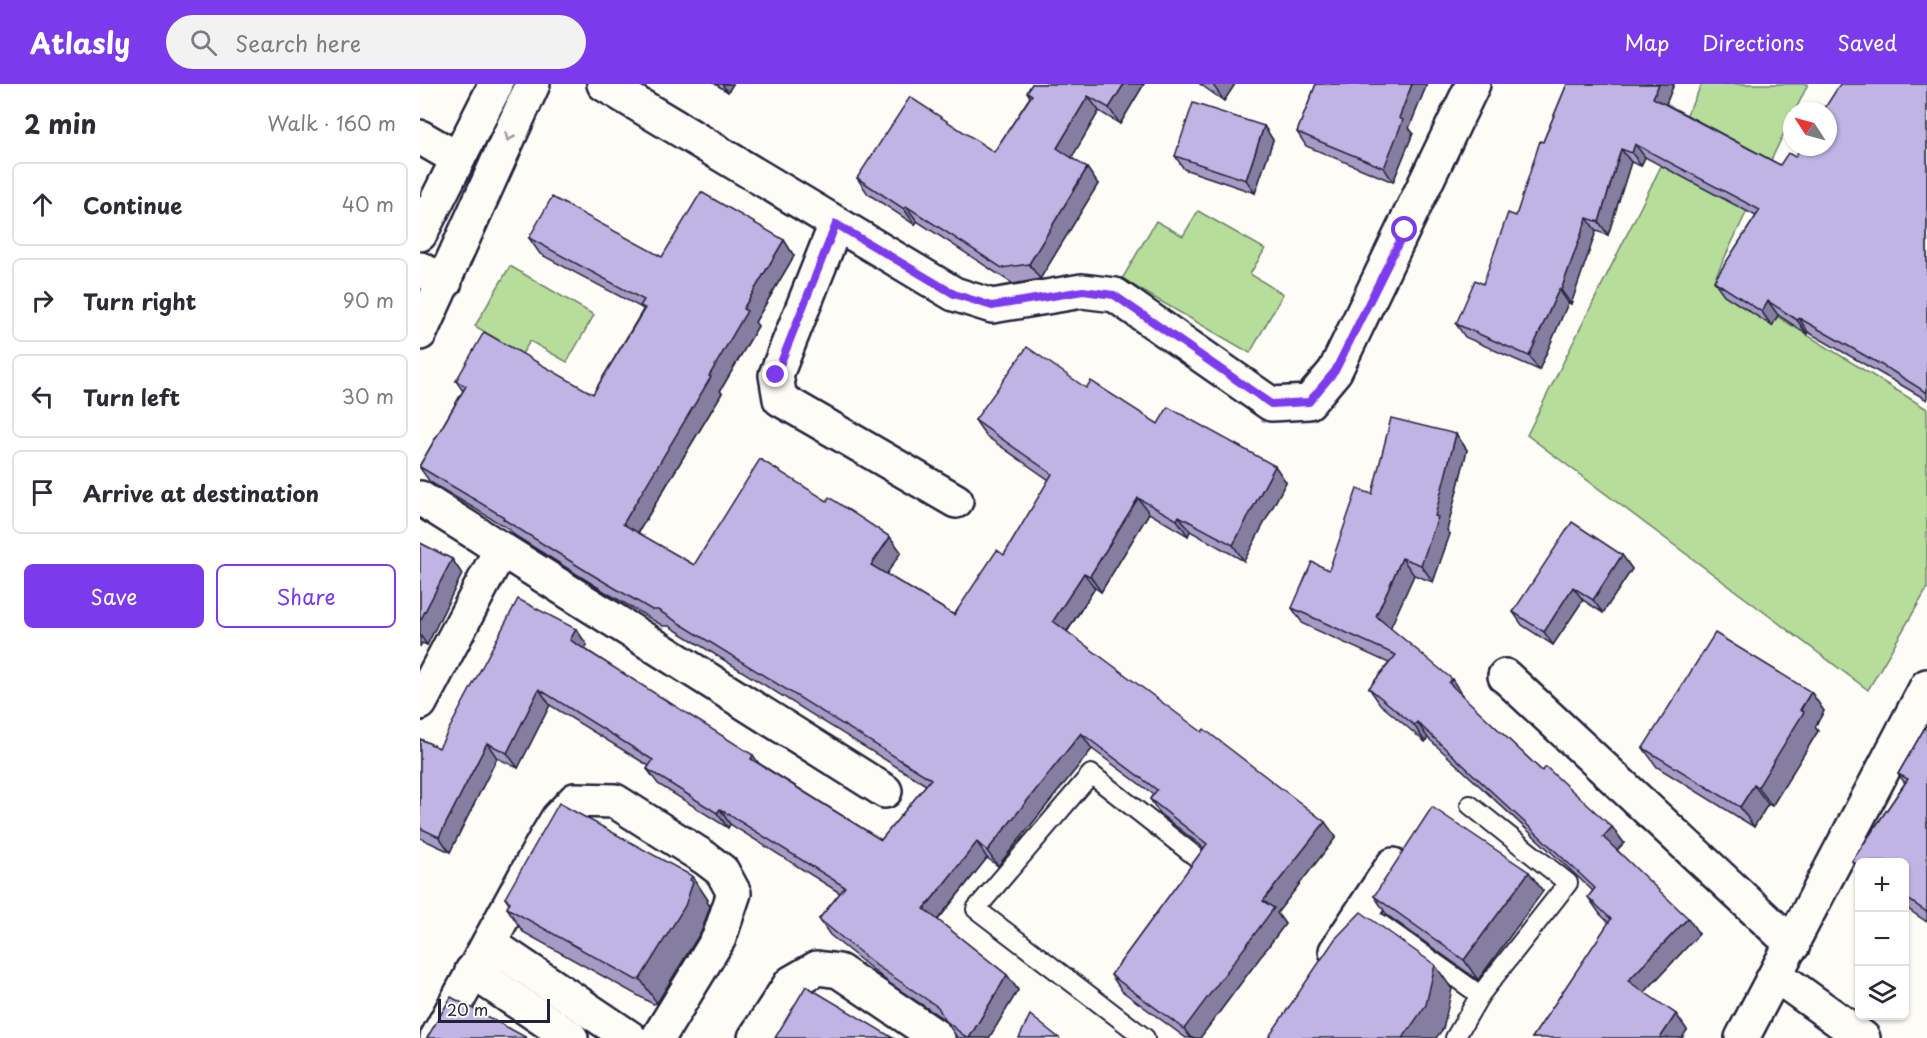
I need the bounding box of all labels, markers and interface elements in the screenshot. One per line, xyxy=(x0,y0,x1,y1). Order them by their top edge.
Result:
search box xyxy=(166,15,586,69)
text: Atlasly xyxy=(30,21,130,64)
icon: search xyxy=(187,26,220,59)
text: Search here xyxy=(235,26,361,59)
text: Map xyxy=(1624,26,1669,58)
text: Directions xyxy=(1702,26,1804,58)
text: Saved xyxy=(1837,26,1897,58)
north arrow xyxy=(1783,102,1837,156)
text: 2 min xyxy=(24,104,97,143)
text: Walk · 160 m xyxy=(268,108,396,138)
one-way arrow xyxy=(505,131,517,142)
icon: ahead xyxy=(26,188,59,221)
text: Continue xyxy=(83,188,182,221)
text: 40 m xyxy=(342,189,394,219)
route start xyxy=(1391,216,1417,242)
icon: right xyxy=(26,284,59,317)
text: Turn right xyxy=(83,284,196,317)
text: 90 m xyxy=(343,285,394,315)
route end xyxy=(762,361,788,387)
icon: left xyxy=(26,380,59,413)
text: Turn left xyxy=(83,380,180,413)
text: 30 m xyxy=(341,381,394,411)
icon: arrive xyxy=(26,476,59,509)
text: Arrive at destination xyxy=(83,476,319,509)
button: Save xyxy=(24,564,204,628)
button: Share xyxy=(216,564,396,628)
map controls xyxy=(1855,858,1909,1020)
button: + xyxy=(1855,858,1909,912)
button: − xyxy=(1855,912,1909,966)
button: layers xyxy=(1855,966,1909,1020)
scale bar xyxy=(438,996,550,1024)
text: 20 m xyxy=(447,997,488,1021)

